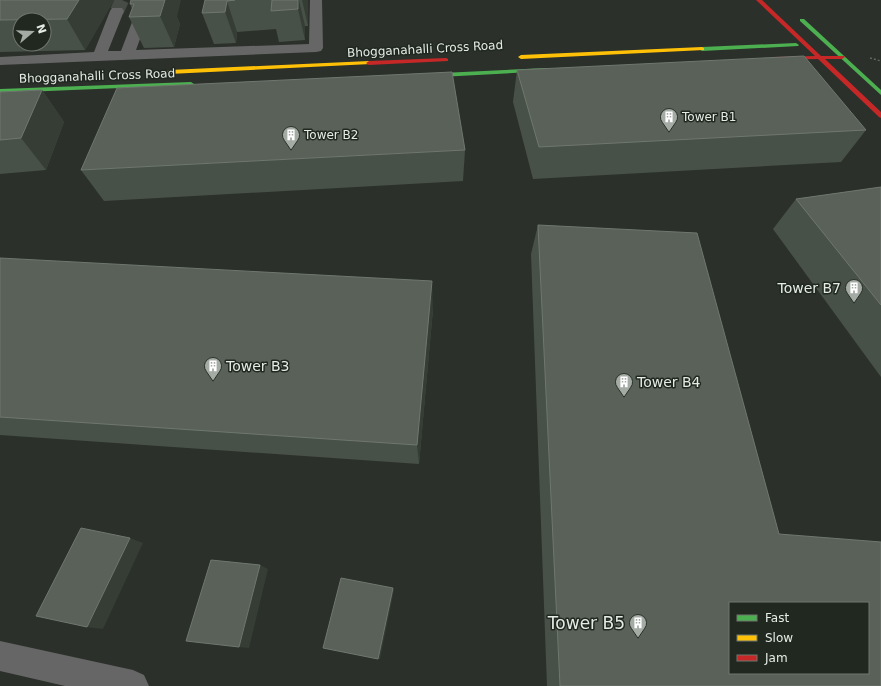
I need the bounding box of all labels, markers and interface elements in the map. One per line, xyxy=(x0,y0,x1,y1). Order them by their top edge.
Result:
north arrow xyxy=(12,12,52,52)
text: N xyxy=(33,22,49,35)
street label: Bhogganahalli Cross Road xyxy=(347,38,503,60)
street label: Bhogganahalli Cross Road xyxy=(19,66,175,86)
building icon: Tower B1 xyxy=(659,107,679,132)
place label: Tower B1 xyxy=(681,110,736,124)
building icon: Tower B2 xyxy=(281,125,301,150)
place label: Tower B2 xyxy=(303,128,358,142)
building icon: Tower B7 xyxy=(844,278,864,303)
place label: Tower B7 xyxy=(776,280,841,296)
building icon: Tower B3 xyxy=(203,356,223,381)
place label: Tower B3 xyxy=(225,358,290,374)
building icon: Tower B4 xyxy=(614,372,634,397)
place label: Tower B4 xyxy=(636,374,701,390)
legend xyxy=(729,602,869,674)
text: Fast xyxy=(765,611,789,625)
place label: Tower B5 xyxy=(547,613,625,633)
building icon: Tower B5 xyxy=(628,613,648,638)
text: Slow xyxy=(765,631,793,645)
text: Jam xyxy=(764,651,788,665)

